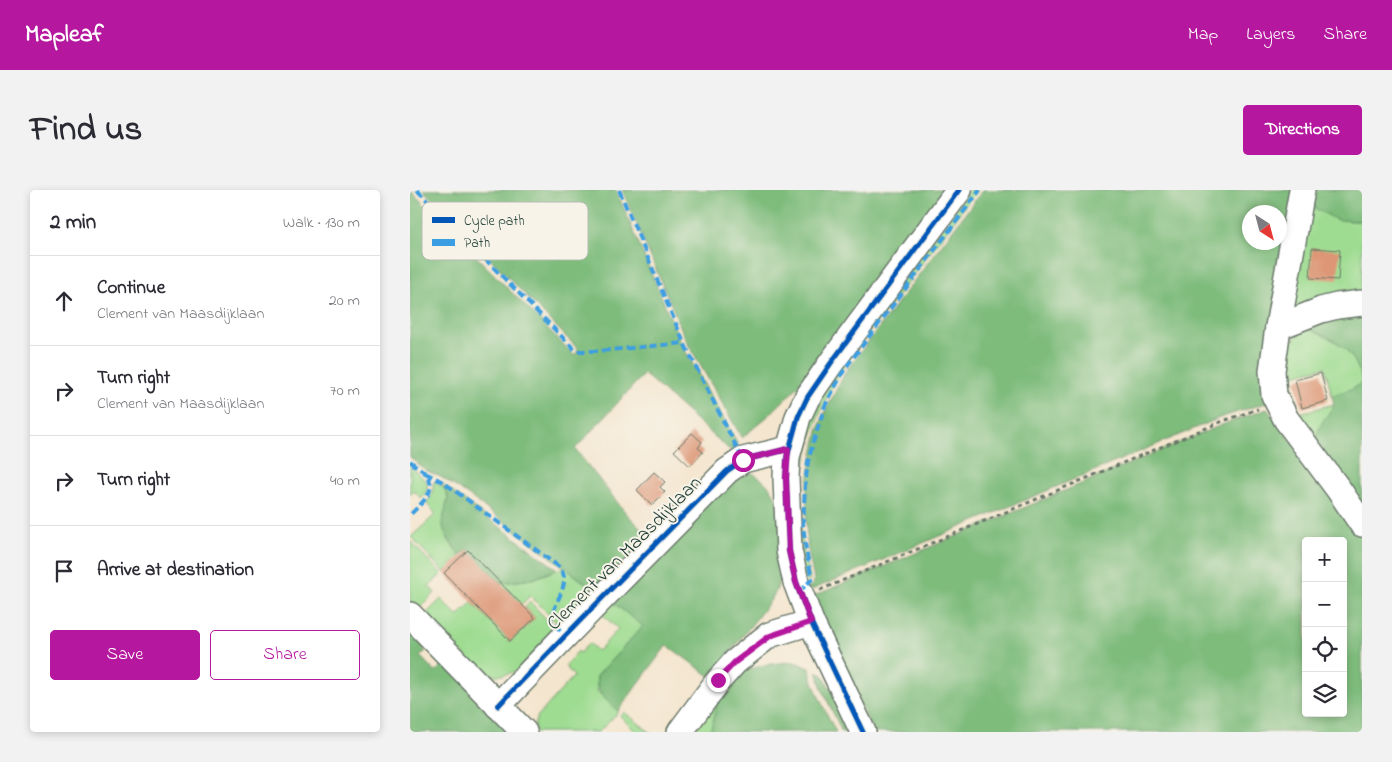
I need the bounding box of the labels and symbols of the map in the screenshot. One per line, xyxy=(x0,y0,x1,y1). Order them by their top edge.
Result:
legend xyxy=(422,202,588,260)
north arrow xyxy=(1242,205,1287,250)
text: Cycle path xyxy=(464,211,525,233)
text: Path xyxy=(464,233,490,254)
route start xyxy=(732,449,755,472)
street label: Clement van Maasdijklaan xyxy=(541,470,709,638)
route end xyxy=(707,669,730,692)

